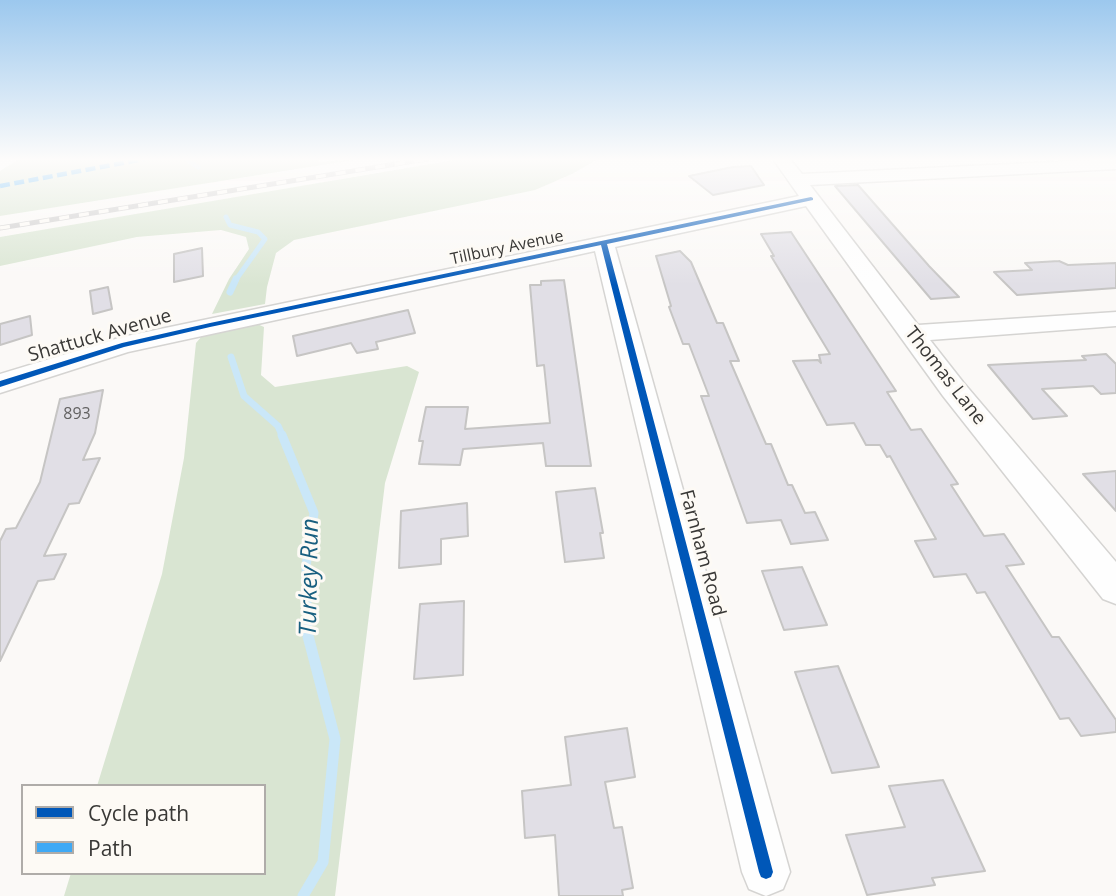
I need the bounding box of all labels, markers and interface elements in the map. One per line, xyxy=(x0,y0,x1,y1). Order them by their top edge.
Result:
street label: Tillbury Avenue xyxy=(449,227,565,269)
street label: Shattuck Avenue xyxy=(26,305,174,367)
street label: Thomas Lane xyxy=(900,322,990,430)
house number: 893 xyxy=(63,404,91,424)
street label: Farnham Road xyxy=(674,487,730,619)
water label: Turkey Run xyxy=(295,518,325,636)
legend xyxy=(21,784,266,875)
text: Cycle path xyxy=(88,799,189,827)
text: Path xyxy=(88,834,133,862)

